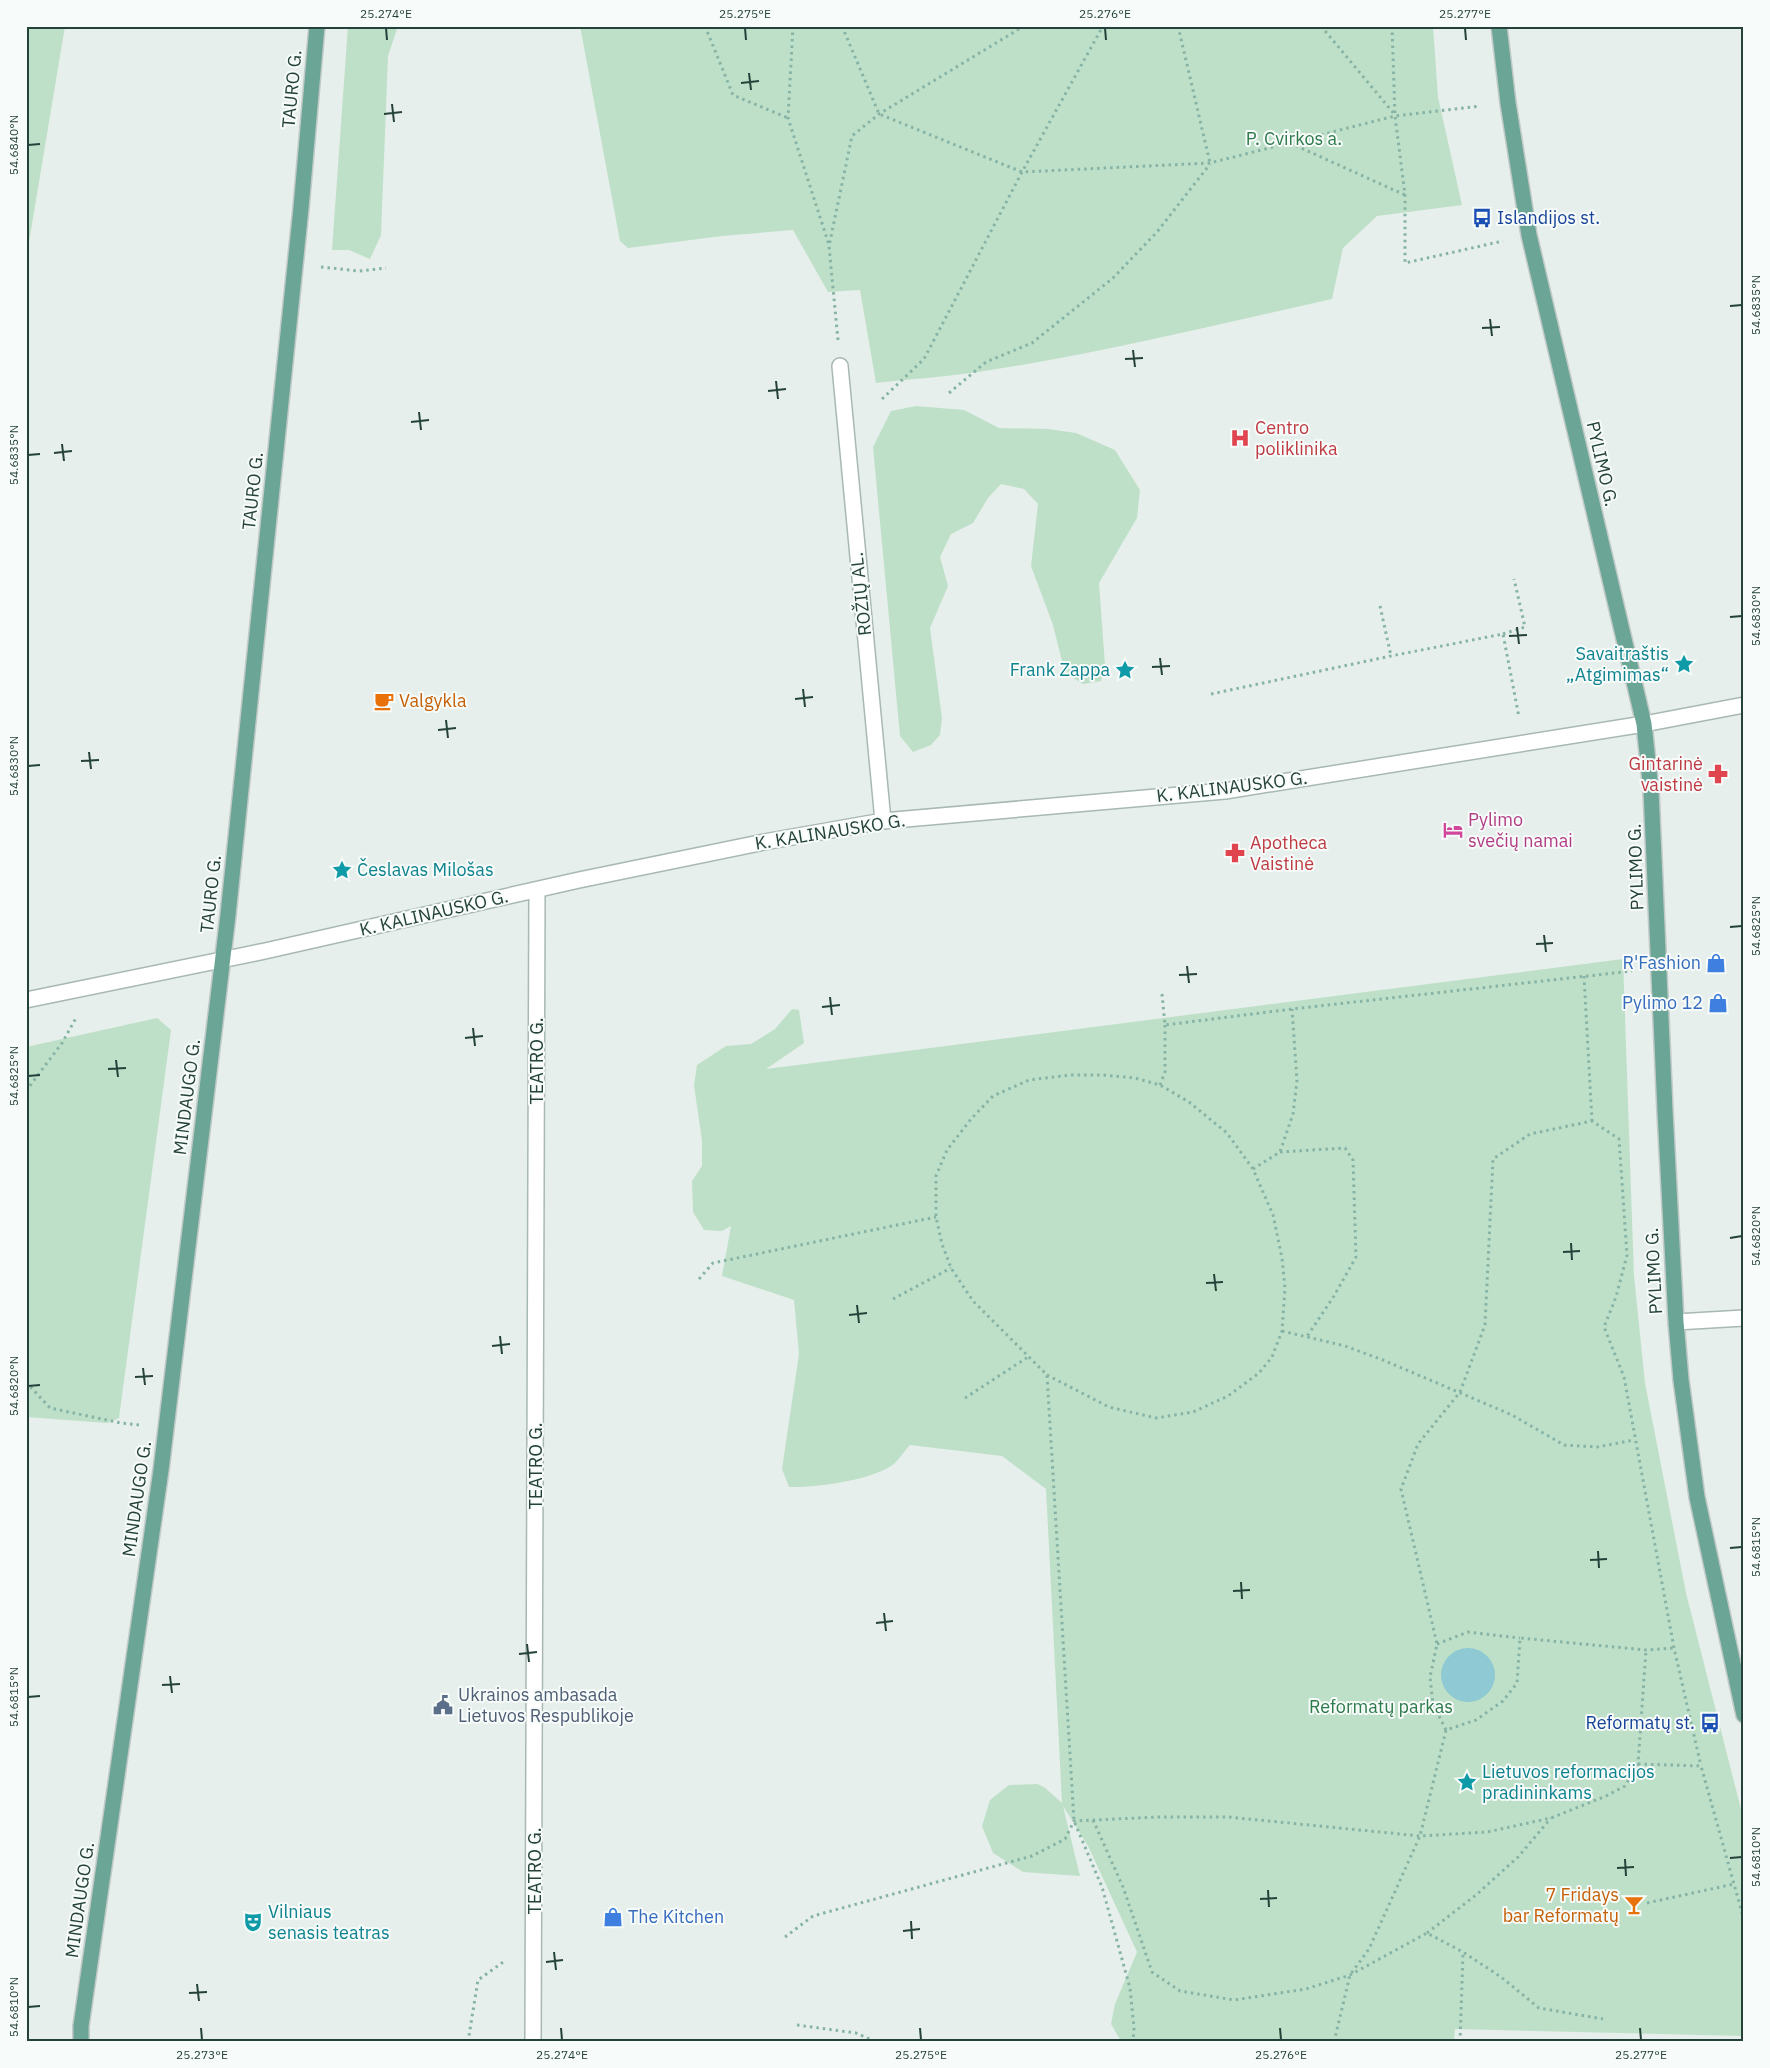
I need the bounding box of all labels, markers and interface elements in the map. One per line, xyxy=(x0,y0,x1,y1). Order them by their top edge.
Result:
text: 25.274°E xyxy=(360,6,412,21)
text: 25.275°E xyxy=(719,6,771,21)
text: 25.276°E xyxy=(1079,6,1131,21)
text: 25.277°E xyxy=(1439,6,1491,21)
street label: TAURO G. xyxy=(277,49,306,129)
text: 54.6840°N xyxy=(6,115,21,175)
park label: P. Cvirkos a. xyxy=(1246,127,1342,150)
place label: Islandijos st. xyxy=(1497,206,1600,229)
bus stop icon: Islandijos st. xyxy=(1471,207,1493,229)
text: 54.6835°N xyxy=(1748,275,1763,335)
place label: Centro poliklinika xyxy=(1255,416,1338,460)
street label: PYLIMO G. xyxy=(1582,419,1623,509)
text: 54.6835°N xyxy=(6,425,21,485)
hospital icon: Centro poliklinika xyxy=(1229,427,1251,449)
street label: TAURO G. xyxy=(237,451,268,531)
street label: ROŽIŲ AL. xyxy=(845,551,876,637)
text: 54.6830°N xyxy=(1748,586,1763,646)
place label: Savaitraštis „Atgimimas“ xyxy=(1566,642,1669,686)
place icon: Savaitraštis „Atgimimas“ xyxy=(1673,653,1695,675)
place label: Frank Zappa xyxy=(1010,658,1110,681)
place icon: Frank Zappa xyxy=(1114,659,1136,681)
place label: Valgykla xyxy=(399,689,467,712)
cafe icon: Valgykla xyxy=(373,690,395,712)
text: 54.6830°N xyxy=(6,736,21,796)
place label: Gintarinė vaistinė xyxy=(1629,752,1703,796)
pharmacy icon: Gintarinė vaistinė xyxy=(1707,763,1729,785)
street label: K. KALINAUSKO G. xyxy=(1155,766,1309,807)
street label: K. KALINAUSKO G. xyxy=(753,808,907,855)
place label: Pylimo svečių namai xyxy=(1468,808,1573,852)
hotel icon: Pylimo svečių namai xyxy=(1442,819,1464,841)
street label: PYLIMO G. xyxy=(1622,823,1649,911)
place label: Apotheca Vaistinė xyxy=(1250,831,1328,875)
pharmacy icon: Apotheca Vaistinė xyxy=(1224,842,1246,864)
street label: TAURO G. xyxy=(195,854,226,934)
place label: Česlavas Milošas xyxy=(357,857,494,881)
place icon: Česlavas Milošas xyxy=(331,859,353,881)
street label: K. KALINAUSKO G. xyxy=(357,884,511,941)
text: 54.6825°N xyxy=(1748,896,1763,956)
place label: R'Fashion xyxy=(1622,951,1701,974)
shop icon: R'Fashion xyxy=(1705,952,1727,974)
place label: Pylimo 12 xyxy=(1622,991,1703,1014)
shop icon: Pylimo 12 xyxy=(1707,992,1729,1014)
street label: TEATRO G. xyxy=(525,1017,548,1105)
street label: MINDAUGO G. xyxy=(168,1038,205,1156)
text: 54.6825°N xyxy=(6,1046,21,1106)
text: 54.6820°N xyxy=(1748,1206,1763,1266)
street label: PYLIMO G. xyxy=(1640,1227,1667,1315)
text: 54.6820°N xyxy=(6,1356,21,1416)
street label: TEATRO G. xyxy=(524,1422,547,1510)
street label: MINDAUGO G. xyxy=(117,1439,156,1558)
text: 54.6815°N xyxy=(1748,1517,1763,1577)
text: 54.6815°N xyxy=(6,1667,21,1727)
place label: Ukrainos ambasada Lietuvos Respublikoje xyxy=(458,1683,634,1727)
public building icon: Ukrainos ambasada Lietuvos Respublikoje xyxy=(432,1694,454,1716)
park label: Reformatų parkas xyxy=(1309,1695,1453,1718)
place label: Reformatų st. xyxy=(1585,1711,1695,1734)
bus stop icon: Reformatų st. xyxy=(1699,1712,1721,1734)
place label: Lietuvos reformacijos pradininkams xyxy=(1482,1760,1655,1804)
place icon: Lietuvos reformacijos pradininkams xyxy=(1456,1771,1478,1793)
street label: TEATRO G. xyxy=(523,1827,546,1915)
text: 54.6810°N xyxy=(1748,1827,1763,1887)
street label: MINDAUGO G. xyxy=(60,1840,99,1959)
place label: 7 Fridays bar Reformatų xyxy=(1503,1883,1619,1927)
bar icon: 7 Fridays bar Reformatų xyxy=(1623,1894,1645,1916)
place label: Vilniaus senasis teatras xyxy=(268,1900,390,1944)
place label: The Kitchen xyxy=(628,1905,724,1928)
shop icon: The Kitchen xyxy=(602,1906,624,1928)
theatre icon: Vilniaus senasis teatras xyxy=(242,1911,264,1933)
text: 54.6810°N xyxy=(6,1977,21,2037)
text: 25.273°E xyxy=(176,2047,228,2062)
text: 25.274°E xyxy=(536,2047,588,2062)
text: 25.275°E xyxy=(895,2047,947,2062)
text: 25.276°E xyxy=(1255,2047,1307,2062)
text: 25.277°E xyxy=(1615,2047,1667,2062)

